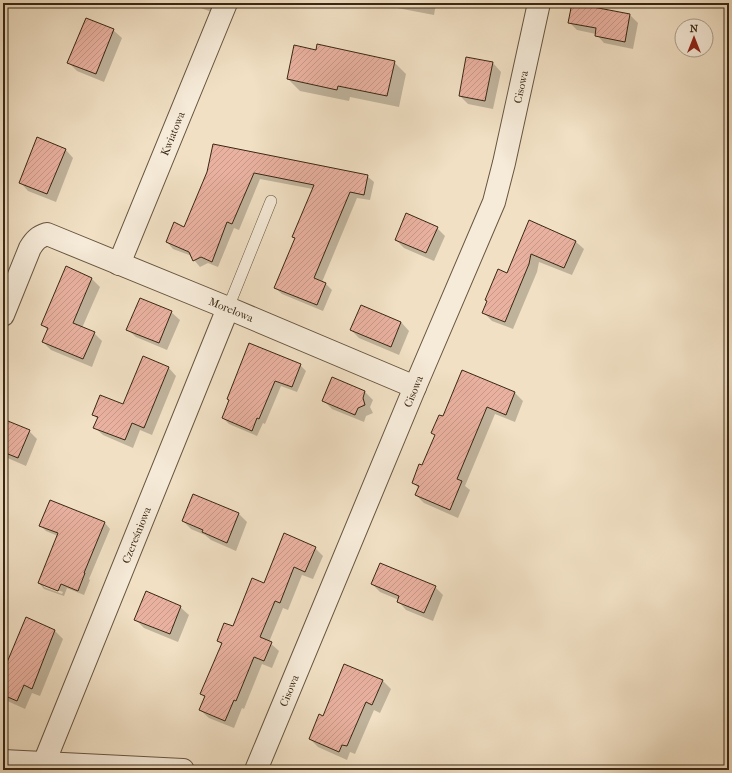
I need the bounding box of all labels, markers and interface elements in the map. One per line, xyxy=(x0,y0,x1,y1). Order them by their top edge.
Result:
north arrow xyxy=(674,18,714,58)
text: N xyxy=(690,22,699,35)
street label: Cisowa xyxy=(511,68,531,105)
street label: Kwiatowa xyxy=(158,109,188,157)
street label: Morelowa xyxy=(207,294,256,325)
street label: Cisowa xyxy=(401,373,426,409)
street label: Czereśniowa xyxy=(119,504,154,565)
street label: Cisowa xyxy=(277,672,302,708)

